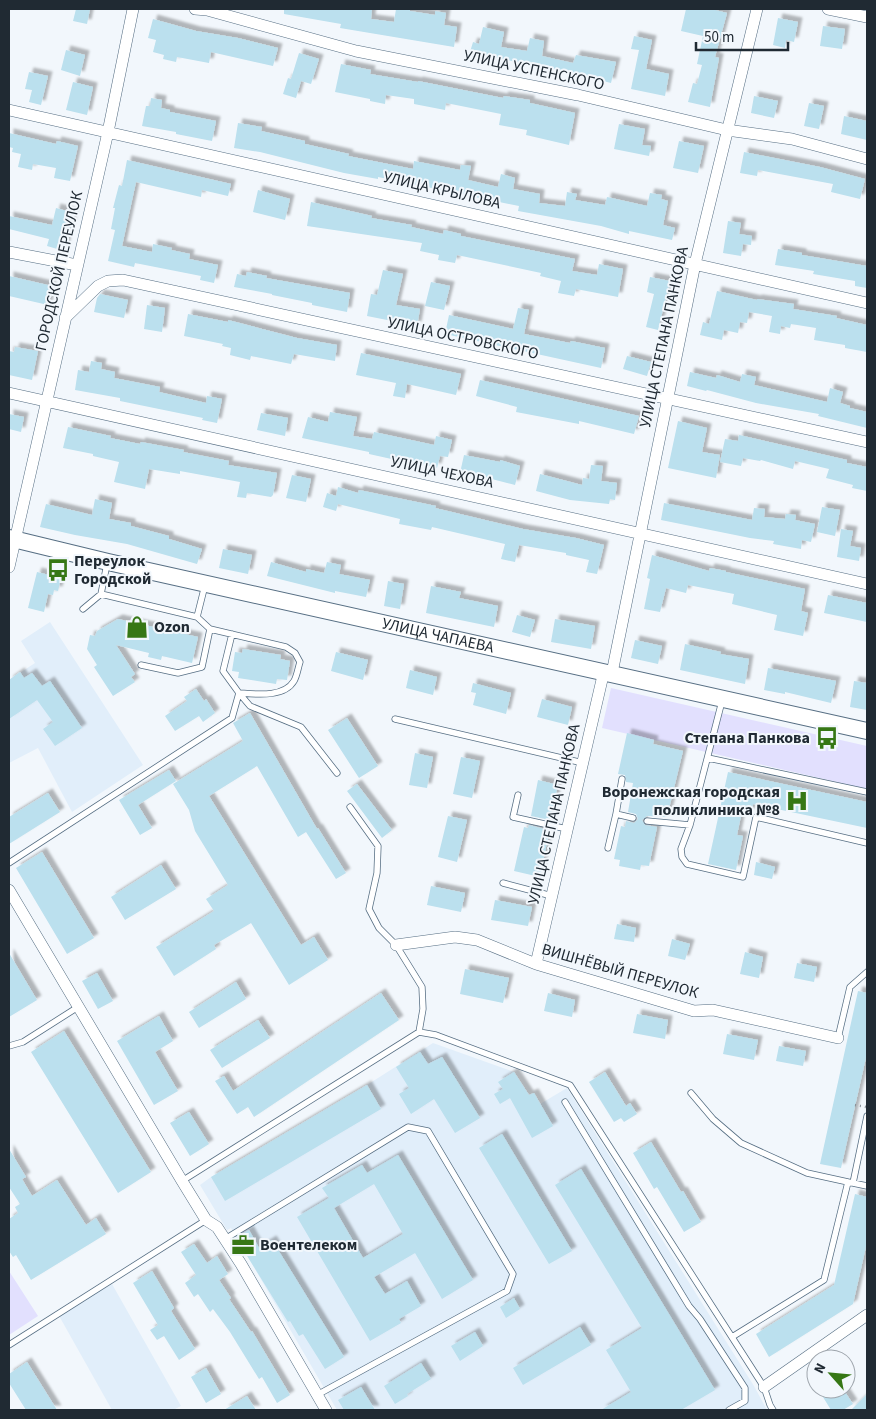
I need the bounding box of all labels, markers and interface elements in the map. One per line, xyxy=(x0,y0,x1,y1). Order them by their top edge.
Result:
scale bar xyxy=(696,20,788,52)
text: 50 m xyxy=(704,27,734,48)
street label: УЛИЦА УСПЕНСКОГО xyxy=(462,44,606,96)
street label: УЛИЦА КРЫЛОВА xyxy=(381,166,503,214)
street label: ГОРОДСКОЙ ПЕРЕУЛОК xyxy=(30,188,88,353)
street label: УЛИЦА СТЕПАНА ПАНКОВА xyxy=(634,244,694,430)
street label: УЛИЦА ОСТРОВСКОГО xyxy=(385,311,541,365)
street label: УЛИЦА ЧЕХОВА xyxy=(389,450,496,494)
place label: Переулок Городской xyxy=(74,550,151,590)
bus stop icon: Переулок Городской xyxy=(45,557,71,583)
street label: УЛИЦА ЧАПАЕВА xyxy=(380,612,496,659)
shop icon: Ozon xyxy=(124,614,150,640)
place label: Ozon xyxy=(154,616,190,638)
street label: УЛИЦА СТЕПАНА ПАНКОВА xyxy=(523,721,586,906)
bus stop icon: Степана Панкова xyxy=(814,725,840,751)
place label: Степана Панкова xyxy=(684,727,810,749)
place label: Воронежская городская поликлиника №8 xyxy=(602,781,780,821)
hospital icon: Воронежская городская поликлиника №8 xyxy=(784,788,810,814)
street label: ВИШНЁВЫЙ ПЕРЕУЛОК xyxy=(539,938,702,1004)
office icon: Воентелеком xyxy=(230,1232,256,1258)
place label: Воентелеком xyxy=(260,1234,357,1256)
north arrow xyxy=(806,1349,856,1399)
text: N xyxy=(809,1360,831,1377)

